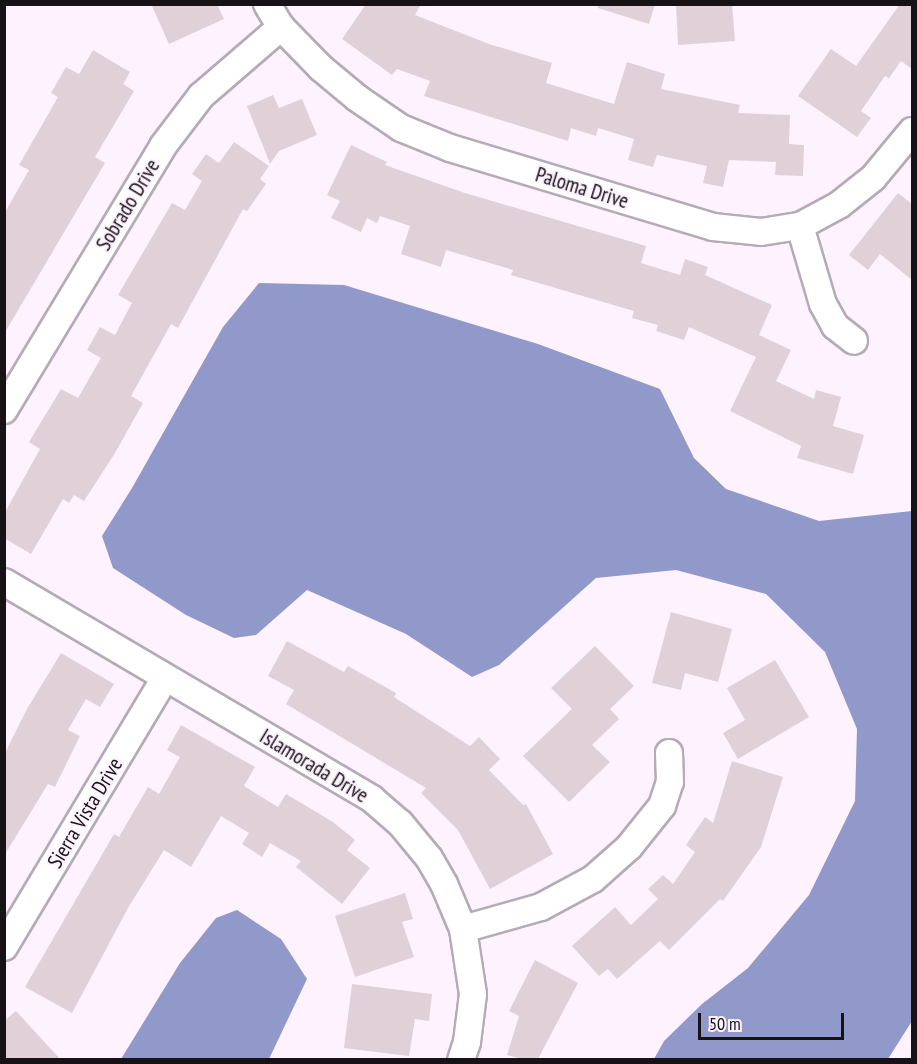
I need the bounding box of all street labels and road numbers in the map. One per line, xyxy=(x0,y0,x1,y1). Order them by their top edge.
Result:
street label: Sobrado Drive xyxy=(91,155,165,255)
street label: Paloma Drive xyxy=(532,162,632,214)
street label: Islamorada Drive xyxy=(255,724,373,808)
street label: Sierra Vista Drive xyxy=(42,753,128,873)

